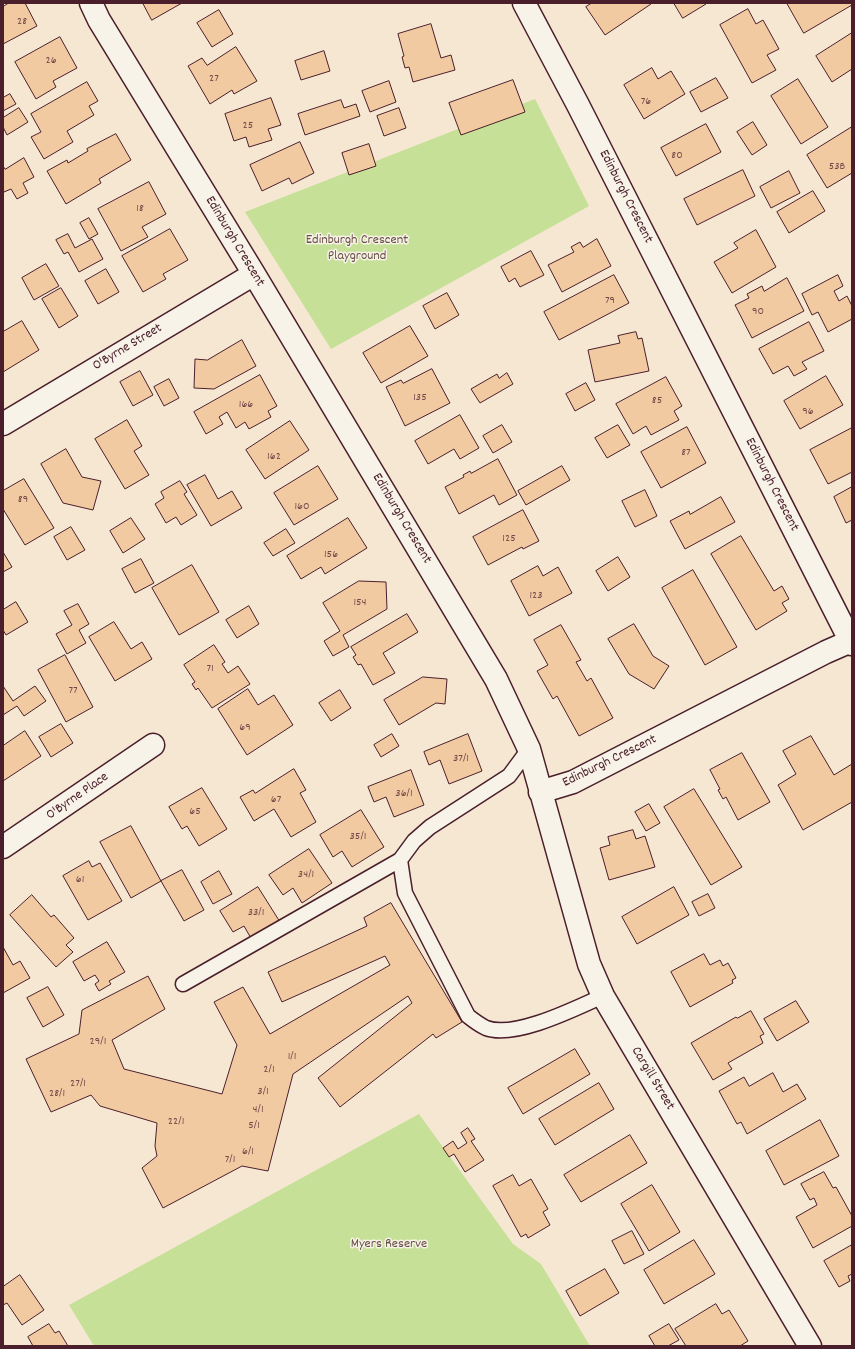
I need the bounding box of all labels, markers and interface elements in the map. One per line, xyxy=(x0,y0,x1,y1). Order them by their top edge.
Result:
house number: 28 xyxy=(17,15,27,29)
house number: 26 xyxy=(45,54,57,68)
house number: 27 xyxy=(209,72,219,86)
house number: 76 xyxy=(641,95,651,109)
house number: 25 xyxy=(243,119,253,133)
street label: Edinburgh Crescent xyxy=(594,147,656,247)
house number: 80 xyxy=(671,149,683,163)
house number: 53B xyxy=(829,160,845,174)
street label: Edinburgh Crescent xyxy=(200,194,268,290)
house number: 18 xyxy=(136,202,144,216)
park label: Edinburgh Crescent Playground xyxy=(306,233,408,266)
house number: 79 xyxy=(605,294,615,308)
house number: 90 xyxy=(752,305,764,319)
street label: O'Byrne Street xyxy=(90,321,166,375)
house number: 135 xyxy=(413,391,427,405)
house number: 85 xyxy=(652,394,662,408)
house number: 166 xyxy=(239,398,253,412)
house number: 96 xyxy=(802,405,814,419)
street label: Edinburgh Crescent xyxy=(740,435,802,535)
house number: 87 xyxy=(681,446,691,460)
house number: 162 xyxy=(267,450,281,464)
street label: Edinburgh Crescent xyxy=(367,471,435,567)
house number: 89 xyxy=(18,493,28,507)
house number: 160 xyxy=(294,500,310,514)
house number: 125 xyxy=(502,532,516,546)
house number: 156 xyxy=(324,548,338,562)
house number: 123 xyxy=(529,589,543,603)
house number: 154 xyxy=(353,596,367,610)
house number: 71 xyxy=(206,662,214,676)
house number: 77 xyxy=(68,684,78,698)
house number: 69 xyxy=(239,721,251,735)
street label: Edinburgh Crescent xyxy=(560,732,660,792)
house number: 37/1 xyxy=(453,752,469,766)
street label: O'Byrne Place xyxy=(44,769,112,825)
house number: 36/1 xyxy=(395,787,413,801)
house number: 67 xyxy=(271,793,281,807)
house number: 65 xyxy=(189,805,201,819)
house number: 35/1 xyxy=(350,830,366,844)
house number: 34/1 xyxy=(298,868,314,882)
house number: 61 xyxy=(76,873,84,887)
house number: 33/1 xyxy=(248,906,264,920)
house number: 29/1 xyxy=(90,1035,106,1049)
street label: Cargill Street xyxy=(626,1044,678,1114)
house number: 1/1 xyxy=(288,1050,296,1064)
house number: 2/1 xyxy=(263,1063,275,1077)
house number: 27/1 xyxy=(70,1077,86,1091)
house number: 3/1 xyxy=(257,1085,269,1099)
house number: 28/1 xyxy=(49,1087,65,1101)
house number: 4/1 xyxy=(252,1103,264,1117)
house number: 22/1 xyxy=(168,1115,184,1129)
house number: 5/1 xyxy=(248,1119,260,1133)
house number: 6/1 xyxy=(242,1145,254,1159)
house number: 7/1 xyxy=(225,1153,235,1167)
park label: Myers Reserve xyxy=(351,1237,427,1253)

